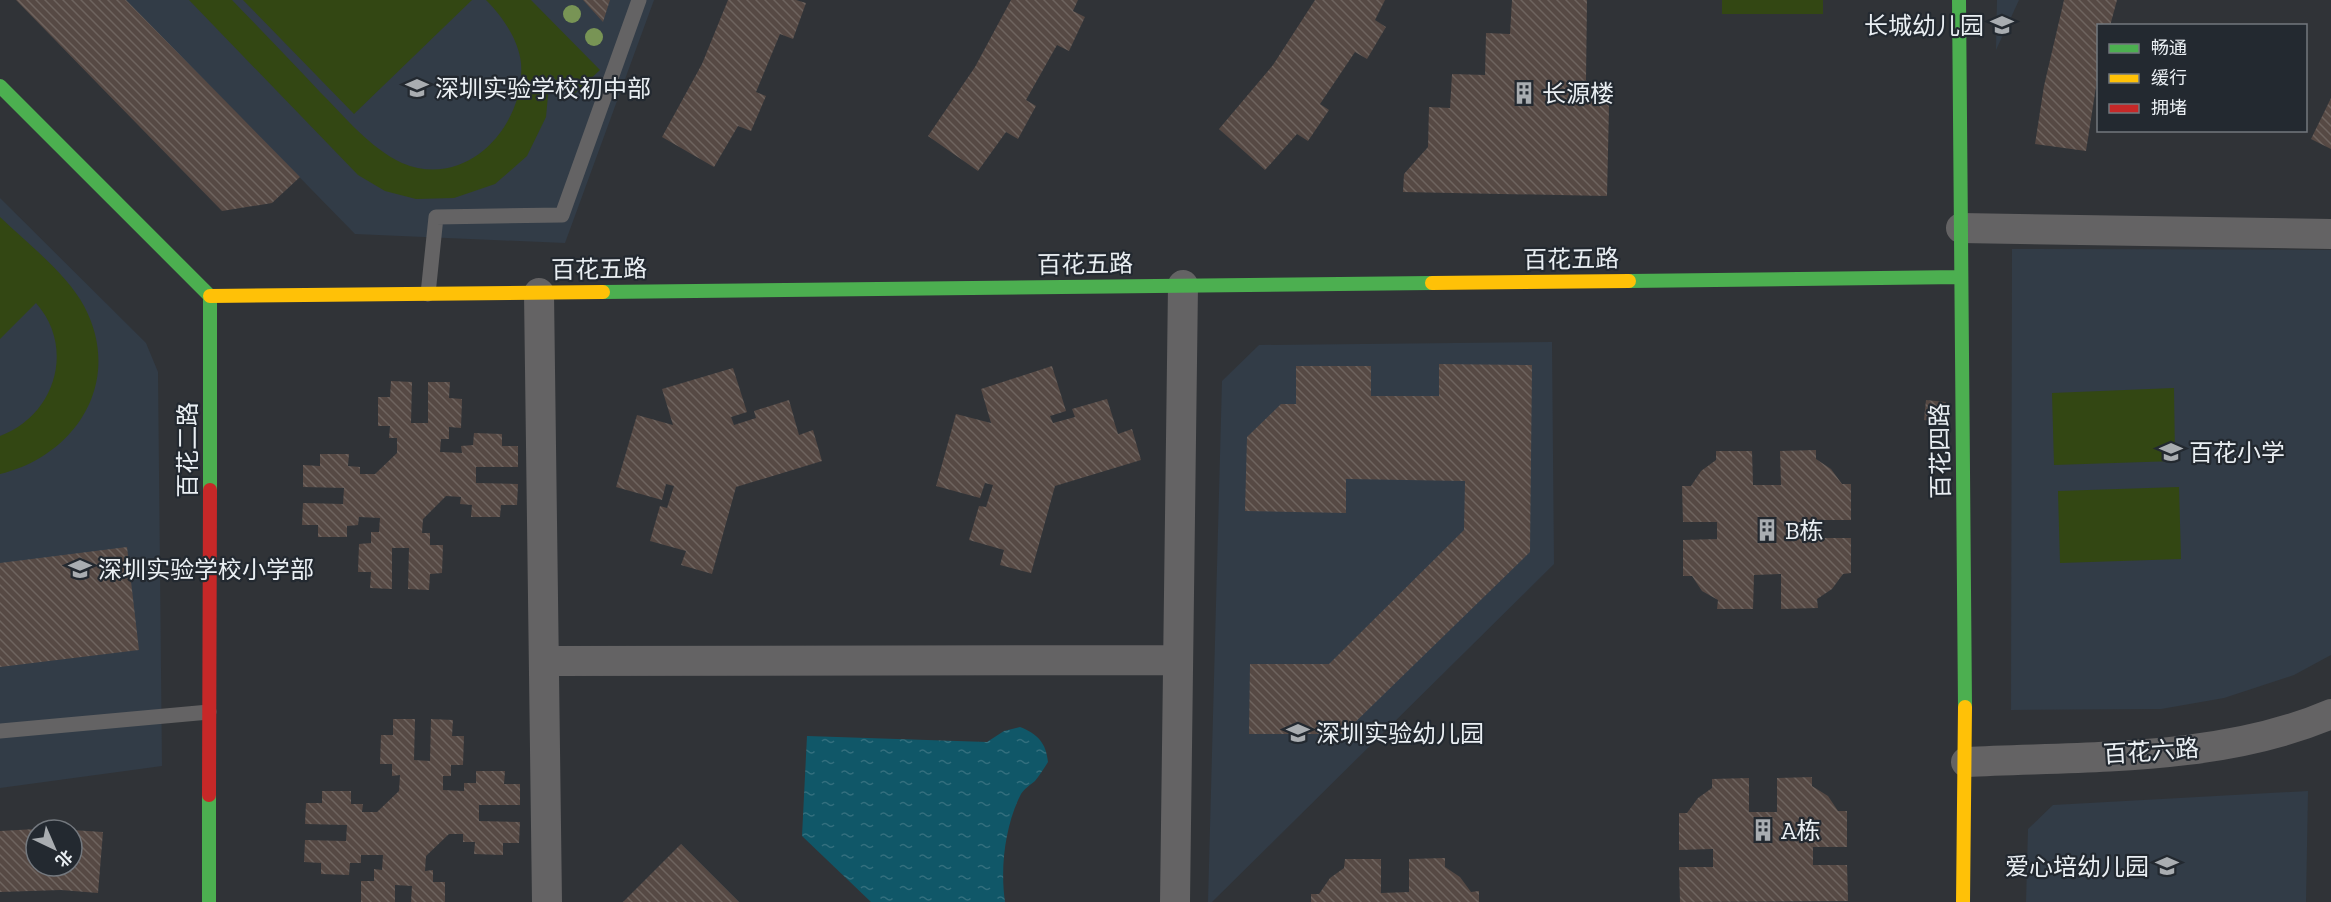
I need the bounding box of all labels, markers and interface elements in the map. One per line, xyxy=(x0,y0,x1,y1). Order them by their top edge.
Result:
place label: 长城幼儿园 xyxy=(1864,11,1984,40)
school or university icon: 长城幼儿园 xyxy=(1989,12,2015,38)
legend xyxy=(2097,24,2307,132)
text: 畅通 xyxy=(2151,37,2187,59)
text: 缓行 xyxy=(2151,67,2187,89)
place label: 深圳实验学校初中部 xyxy=(435,74,651,103)
school or university icon: 深圳实验学校初中部 xyxy=(404,75,430,101)
place label: 长源楼 xyxy=(1542,79,1614,108)
building icon: 长源楼 xyxy=(1511,80,1537,106)
text: 拥堵 xyxy=(2151,97,2187,119)
street label: 百花五路 xyxy=(1523,244,1619,274)
street label: 百花五路 xyxy=(1037,249,1133,279)
street label: 百花五路 xyxy=(551,254,647,284)
street label: 百花二路 xyxy=(173,402,202,498)
street label: 百花四路 xyxy=(1925,403,1955,499)
place label: 百花小学 xyxy=(2189,438,2285,467)
school or university icon: 百花小学 xyxy=(2158,439,2184,465)
place label: B栋 xyxy=(1785,516,1824,545)
building icon: B栋 xyxy=(1754,517,1780,543)
place label: 深圳实验学校小学部 xyxy=(98,555,314,584)
school or university icon: 深圳实验学校小学部 xyxy=(67,556,93,582)
place label: 深圳实验幼儿园 xyxy=(1316,719,1484,748)
school or university icon: 深圳实验幼儿园 xyxy=(1285,720,1311,746)
street label: 百花六路 xyxy=(2102,733,2200,769)
place label: A栋 xyxy=(1781,816,1821,845)
building icon: A栋 xyxy=(1750,817,1776,843)
north arrow xyxy=(24,818,84,878)
text: 北 xyxy=(52,846,76,871)
place label: 爱心培幼儿园 xyxy=(2005,852,2149,881)
school or university icon: 爱心培幼儿园 xyxy=(2154,853,2180,879)

